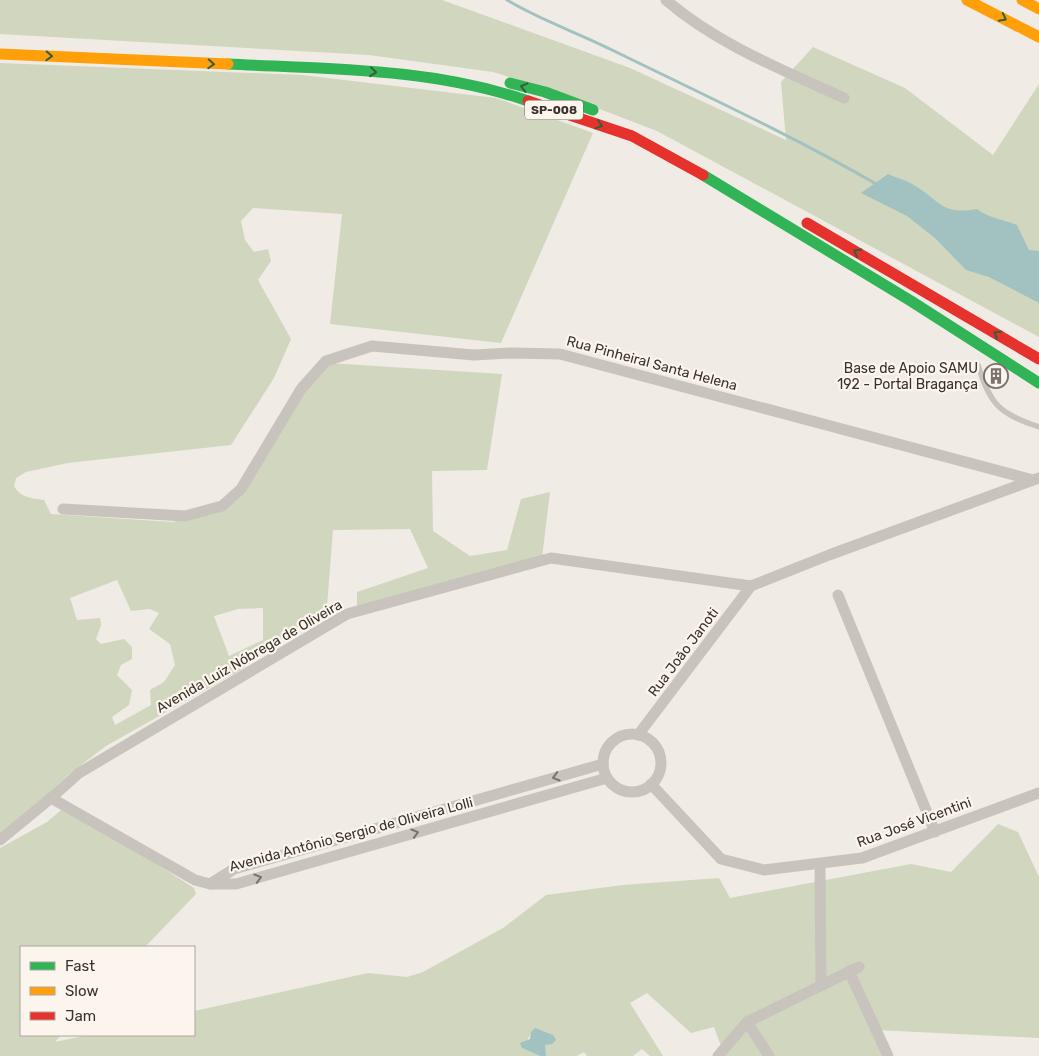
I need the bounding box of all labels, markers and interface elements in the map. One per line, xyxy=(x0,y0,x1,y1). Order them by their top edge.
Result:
one-way arrow xyxy=(998,12,1007,22)
one-way arrow xyxy=(45,51,53,62)
one-way arrow xyxy=(207,58,215,69)
one-way arrow xyxy=(370,67,378,78)
one-way arrow xyxy=(521,82,529,92)
road number: SP-008 xyxy=(525,100,583,120)
one-way arrow xyxy=(594,119,602,129)
one-way arrow xyxy=(853,249,862,259)
one-way arrow xyxy=(993,331,1002,341)
street label: Rua Pinheiral Santa Helena xyxy=(565,333,739,394)
place label: Base de Apoio SAMU 192 - Portal Bragança xyxy=(837,360,978,393)
building icon: Base de Apoio SAMU 192 - Portal Bragança xyxy=(983,363,1009,389)
street label: Avenida Luiz Nóbrega de Oliveira xyxy=(153,596,345,717)
street label: Rua João Janoti xyxy=(644,605,722,700)
one-way arrow xyxy=(553,772,561,782)
street label: Avenida Antônio Sergio de Oliveira Lolli xyxy=(227,794,475,875)
street label: Rua José Vicentini xyxy=(854,794,974,851)
one-way arrow xyxy=(410,828,419,839)
one-way arrow xyxy=(254,873,262,883)
legend xyxy=(20,946,195,1036)
text: Fast xyxy=(65,957,95,975)
text: Slow xyxy=(65,982,98,1000)
text: Jam xyxy=(65,1007,96,1025)

